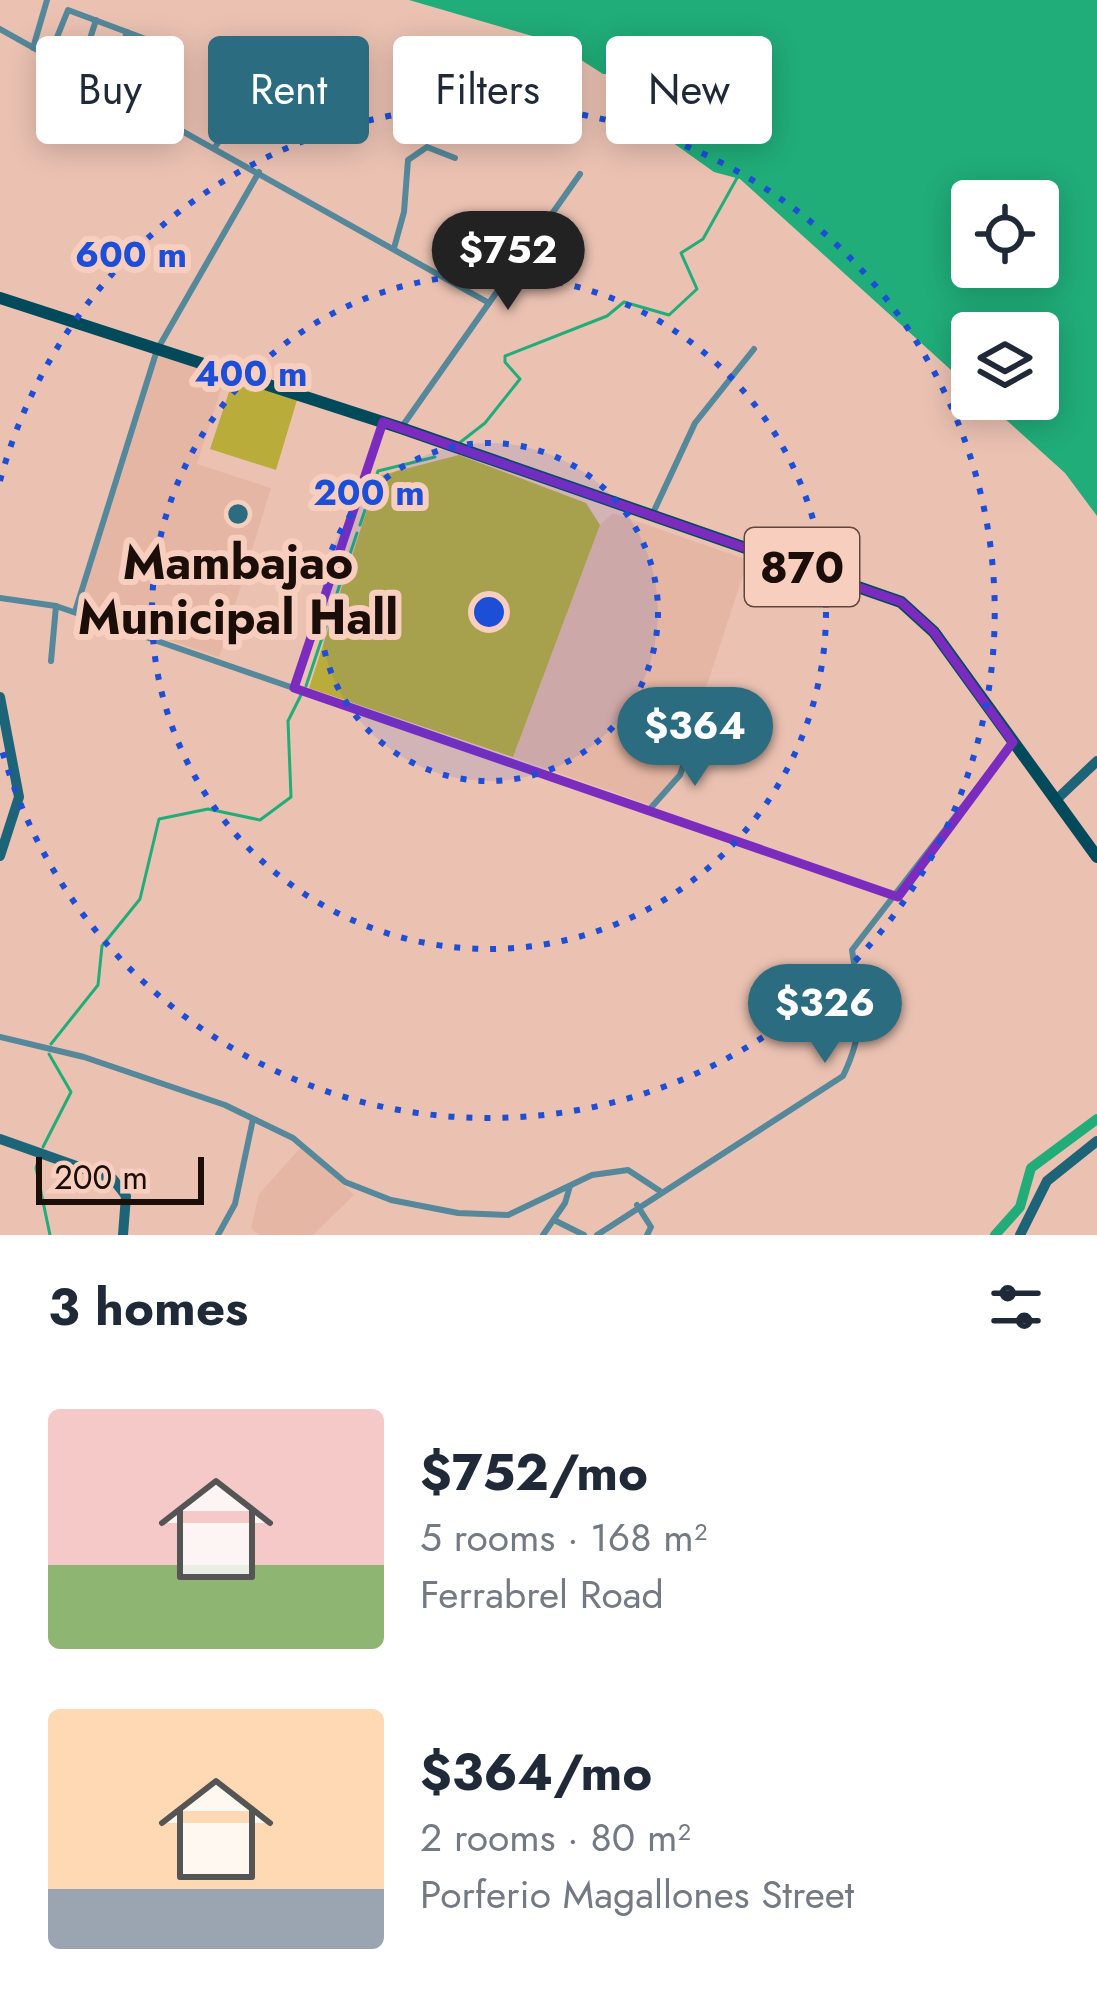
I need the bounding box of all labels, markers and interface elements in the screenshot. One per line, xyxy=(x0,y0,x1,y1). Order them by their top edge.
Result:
chip: Buy xyxy=(36,36,184,144)
chip: Rent xyxy=(208,36,369,144)
chip: Filters xyxy=(393,36,582,144)
chip: New xyxy=(606,36,772,144)
map controls xyxy=(951,180,1059,420)
button: locate xyxy=(951,180,1059,288)
pin: $752 xyxy=(437,211,579,313)
text: $752 xyxy=(459,221,557,278)
text: 600 m xyxy=(75,228,187,280)
button: layers xyxy=(951,312,1059,420)
text: 400 m xyxy=(194,347,308,399)
text: 200 m xyxy=(313,466,425,518)
marker: Mambajao Municipal Hall xyxy=(225,501,251,527)
place label: Mambajao Municipal Hall xyxy=(78,528,398,652)
road number: 870 xyxy=(745,528,859,606)
centre of rings xyxy=(468,591,510,633)
pin: $364 xyxy=(624,687,766,789)
text: $364 xyxy=(644,697,746,754)
pin: $326 xyxy=(754,964,896,1066)
text: $326 xyxy=(775,974,875,1031)
scale bar xyxy=(36,1151,204,1204)
text: 200 m xyxy=(54,1154,148,1201)
text: 3 homes xyxy=(48,1270,248,1344)
icon: filters xyxy=(983,1274,1049,1340)
text: $752/mo xyxy=(420,1435,648,1509)
icon: home xyxy=(144,1457,288,1601)
text: 5 rooms · 168 m² xyxy=(420,1509,707,1566)
text: Ferrabrel Road xyxy=(420,1566,664,1623)
text: $364/mo xyxy=(420,1735,652,1809)
icon: home xyxy=(144,1757,288,1901)
text: 2 rooms · 80 m² xyxy=(420,1809,691,1866)
text: Porferio Magallones Street xyxy=(420,1866,854,1923)

